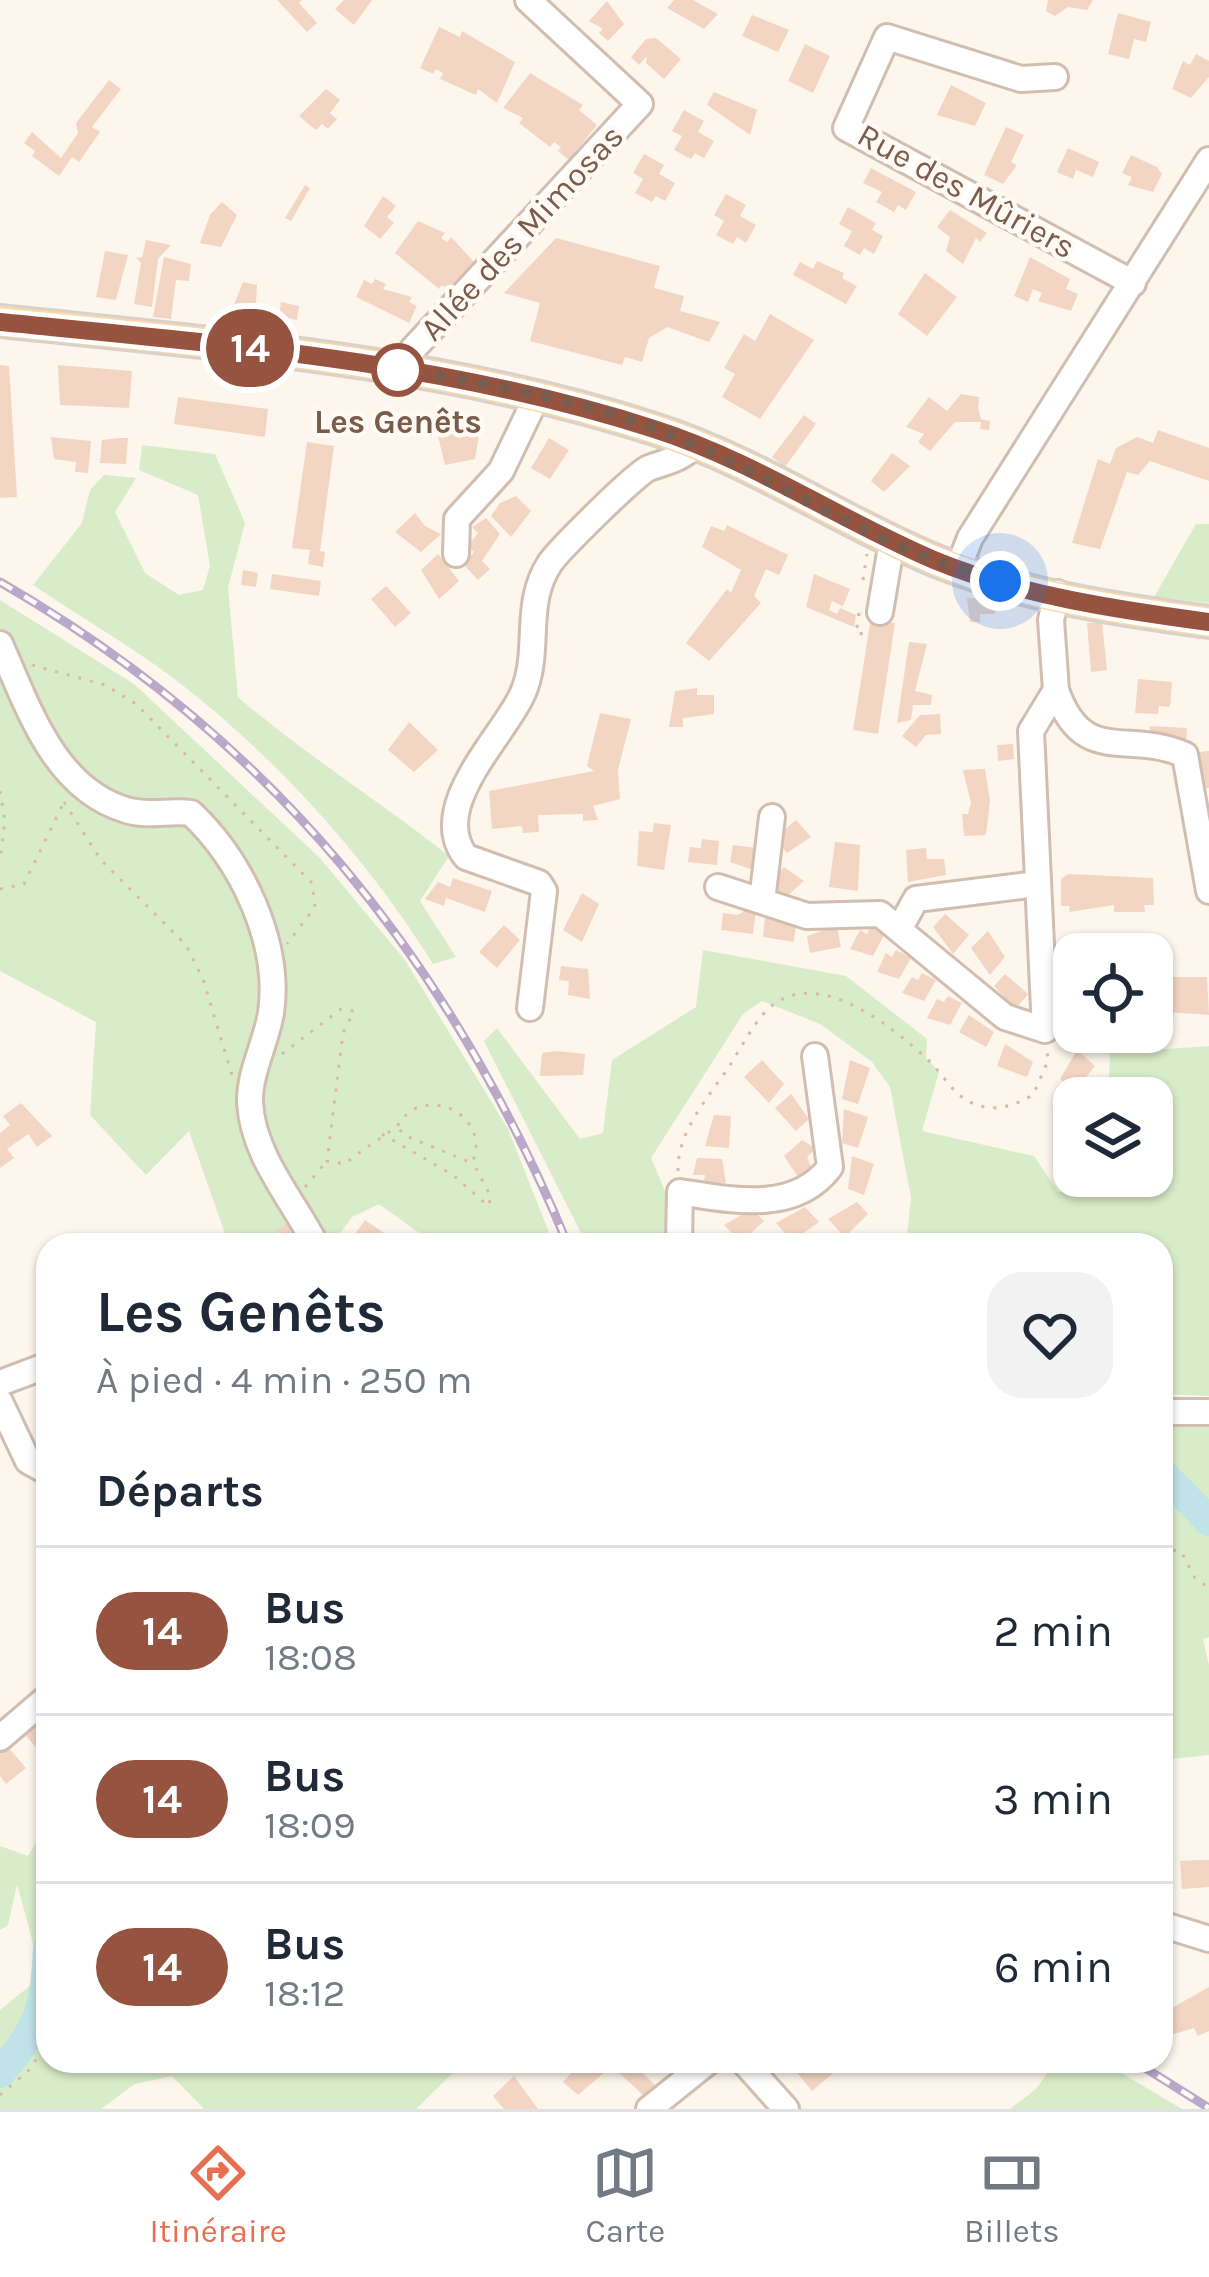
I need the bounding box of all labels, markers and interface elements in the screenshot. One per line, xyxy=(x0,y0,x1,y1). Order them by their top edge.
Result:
street label: Rue des Mûriers xyxy=(851,115,1082,266)
street label: Allée des Mimosas xyxy=(412,117,631,348)
line badge: 14 xyxy=(196,309,304,387)
text: 14 xyxy=(230,323,270,373)
marker: Les Genêts xyxy=(373,345,423,395)
place label: Les Genêts xyxy=(314,403,482,441)
your location xyxy=(970,551,1030,611)
map controls xyxy=(1053,933,1173,1197)
button: locate xyxy=(1053,933,1173,1053)
button: layers xyxy=(1053,1077,1173,1197)
button: heart xyxy=(987,1272,1113,1398)
text: Les Genêts xyxy=(96,1279,386,1345)
text: À pied · 4 min · 250 m xyxy=(96,1357,472,1403)
text: Départs xyxy=(96,1465,264,1517)
text: Bus xyxy=(264,1582,345,1634)
text: 2 min xyxy=(994,1605,1113,1657)
text: 14 xyxy=(142,1606,182,1656)
text: 18:08 xyxy=(264,1634,357,1680)
text: Bus xyxy=(264,1750,345,1802)
text: 3 min xyxy=(993,1773,1113,1825)
text: 14 xyxy=(142,1774,182,1824)
text: 18:09 xyxy=(264,1802,356,1848)
text: Bus xyxy=(264,1918,345,1970)
text: 6 min xyxy=(994,1941,1113,1993)
text: 14 xyxy=(142,1942,182,1992)
text: 18:12 xyxy=(264,1970,345,2016)
tab: Itinéraire xyxy=(149,2140,287,2250)
tab: Carte xyxy=(585,2140,665,2250)
tab: Billets xyxy=(964,2140,1060,2250)

